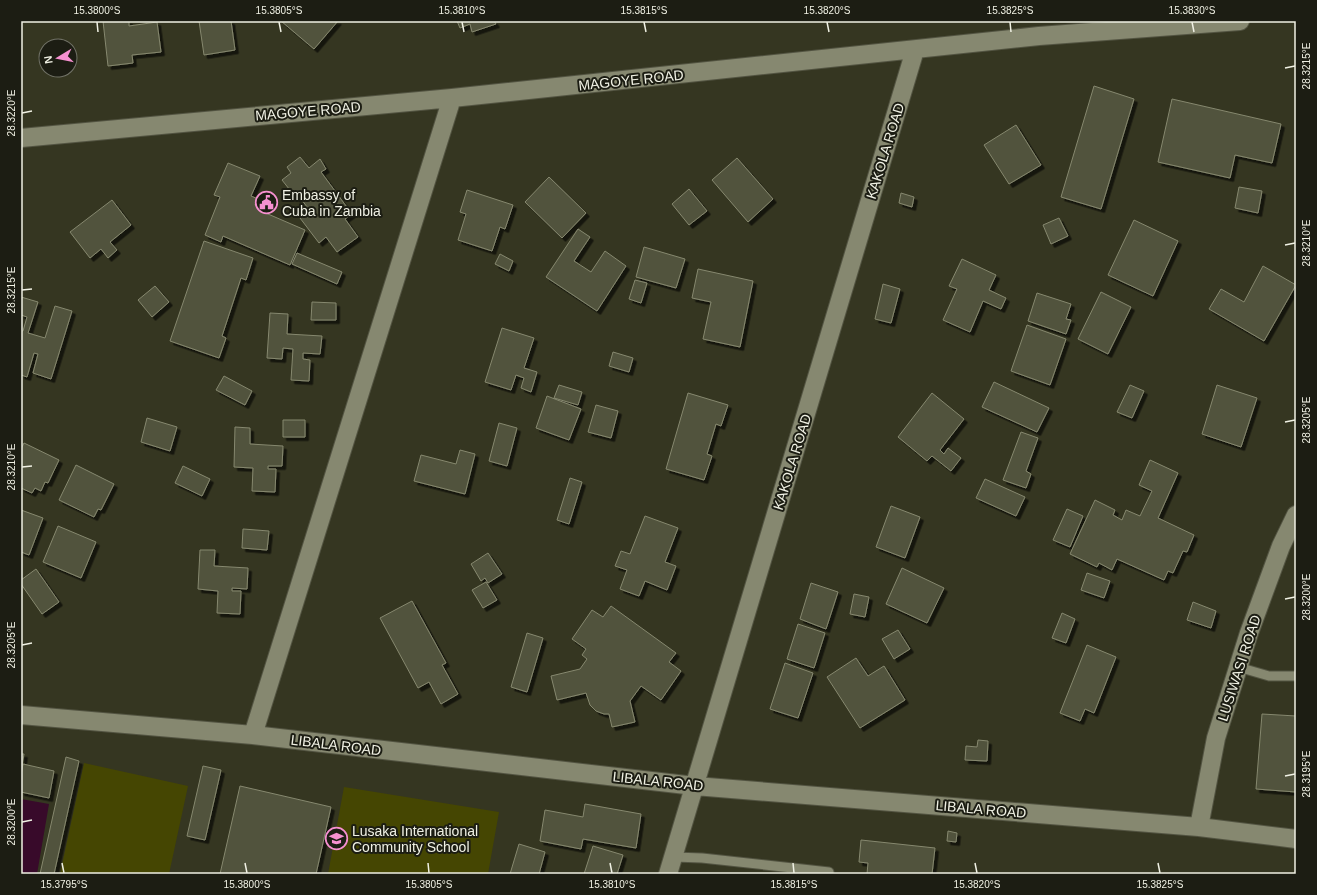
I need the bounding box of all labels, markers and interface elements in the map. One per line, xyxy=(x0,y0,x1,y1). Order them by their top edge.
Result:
text: 15.3800°S xyxy=(74,5,121,16)
text: 15.3805°S xyxy=(256,5,303,16)
text: 15.3810°S xyxy=(439,5,486,16)
text: 15.3815°S xyxy=(621,5,668,16)
text: 15.3820°S xyxy=(804,5,851,16)
text: 15.3825°S xyxy=(987,5,1034,16)
text: 15.3830°S xyxy=(1169,5,1216,16)
north arrow xyxy=(38,38,78,78)
text: 28.3215°E xyxy=(1301,42,1312,89)
text: N xyxy=(42,55,55,65)
street label: MAGOYE ROAD xyxy=(578,67,684,93)
text: 28.3220°E xyxy=(6,89,17,136)
street label: MAGOYE ROAD xyxy=(255,98,361,124)
street label: KAKOLA ROAD xyxy=(863,101,907,201)
place label: Embassy of Cuba in Zambia xyxy=(282,187,381,219)
public building icon: Embassy of Cuba in Zambia xyxy=(253,190,279,216)
text: 28.3210°E xyxy=(1301,219,1312,266)
text: 28.3215°E xyxy=(6,266,17,313)
text: 28.3205°E xyxy=(1301,396,1312,443)
street label: KAKOLA ROAD xyxy=(770,412,814,512)
text: 28.3210°E xyxy=(6,443,17,490)
text: 28.3200°E xyxy=(1301,573,1312,620)
street label: LUSIWASI ROAD xyxy=(1214,613,1264,723)
text: 28.3205°E xyxy=(6,621,17,668)
street label: LIBALA ROAD xyxy=(290,732,382,758)
text: 28.3195°E xyxy=(1301,750,1312,797)
street label: LIBALA ROAD xyxy=(612,768,704,794)
street label: LIBALA ROAD xyxy=(935,797,1027,821)
text: 28.3200°E xyxy=(6,798,17,845)
place label: Lusaka International Community School xyxy=(352,823,478,855)
school or university icon: Lusaka International Community School xyxy=(323,826,349,852)
text: 15.3795°S xyxy=(41,879,88,890)
text: 15.3800°S xyxy=(224,879,271,890)
text: 15.3805°S xyxy=(406,879,453,890)
text: 15.3810°S xyxy=(589,879,636,890)
text: 15.3815°S xyxy=(771,879,818,890)
text: 15.3820°S xyxy=(954,879,1001,890)
text: 15.3825°S xyxy=(1137,879,1184,890)

